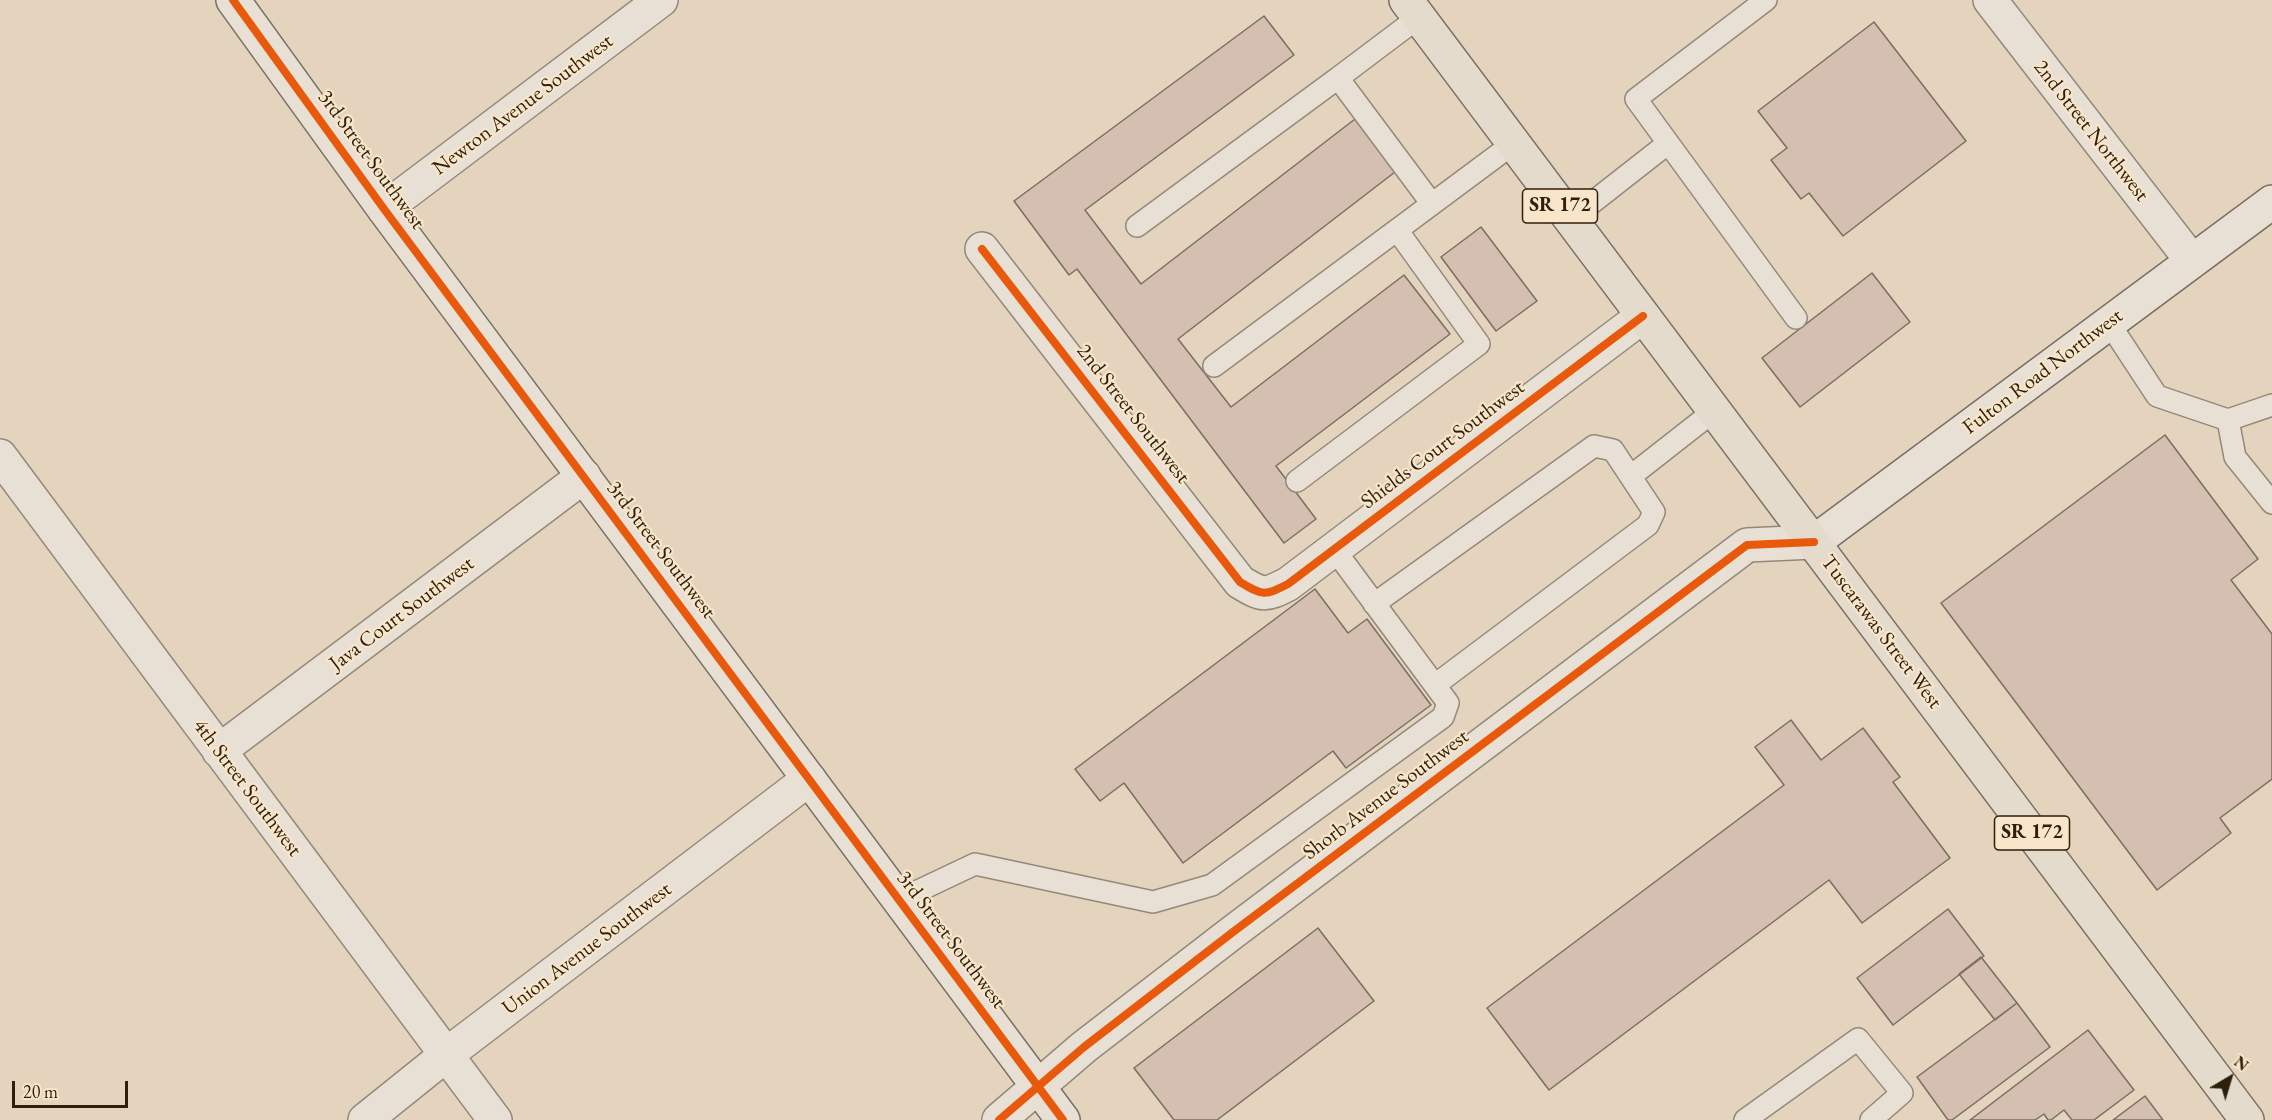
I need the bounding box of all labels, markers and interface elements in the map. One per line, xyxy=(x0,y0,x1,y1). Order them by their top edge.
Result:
street label: Newton Avenue Southwest xyxy=(428,29,618,181)
street label: 2nd Street Northwest xyxy=(2028,55,2154,207)
street label: 3rd Street Southwest xyxy=(312,86,430,234)
road number: SR 172 xyxy=(1522,189,1598,223)
street label: Fulton Road Northwest xyxy=(1958,304,2128,440)
street label: 2nd Street Southwest xyxy=(1071,339,1195,489)
street label: Shields Court Southwest xyxy=(1356,375,1530,515)
street label: 3rd Street Southwest xyxy=(601,476,721,624)
street label: Tuscarawas Street West xyxy=(1815,550,1947,714)
street label: Java Court Southwest xyxy=(325,551,479,677)
street label: 4th Street Southwest xyxy=(187,714,307,862)
street label: Shorb Avenue Southwest xyxy=(1298,724,1474,866)
road number: SR 172 xyxy=(1994,816,2070,850)
street label: 3rd Street Southwest xyxy=(891,866,1011,1014)
street label: Union Avenue Southwest xyxy=(497,877,677,1021)
north arrow xyxy=(2200,1048,2260,1108)
text: N xyxy=(2230,1051,2253,1076)
scale bar xyxy=(15,1069,130,1107)
text: 20 m xyxy=(23,1080,58,1103)

